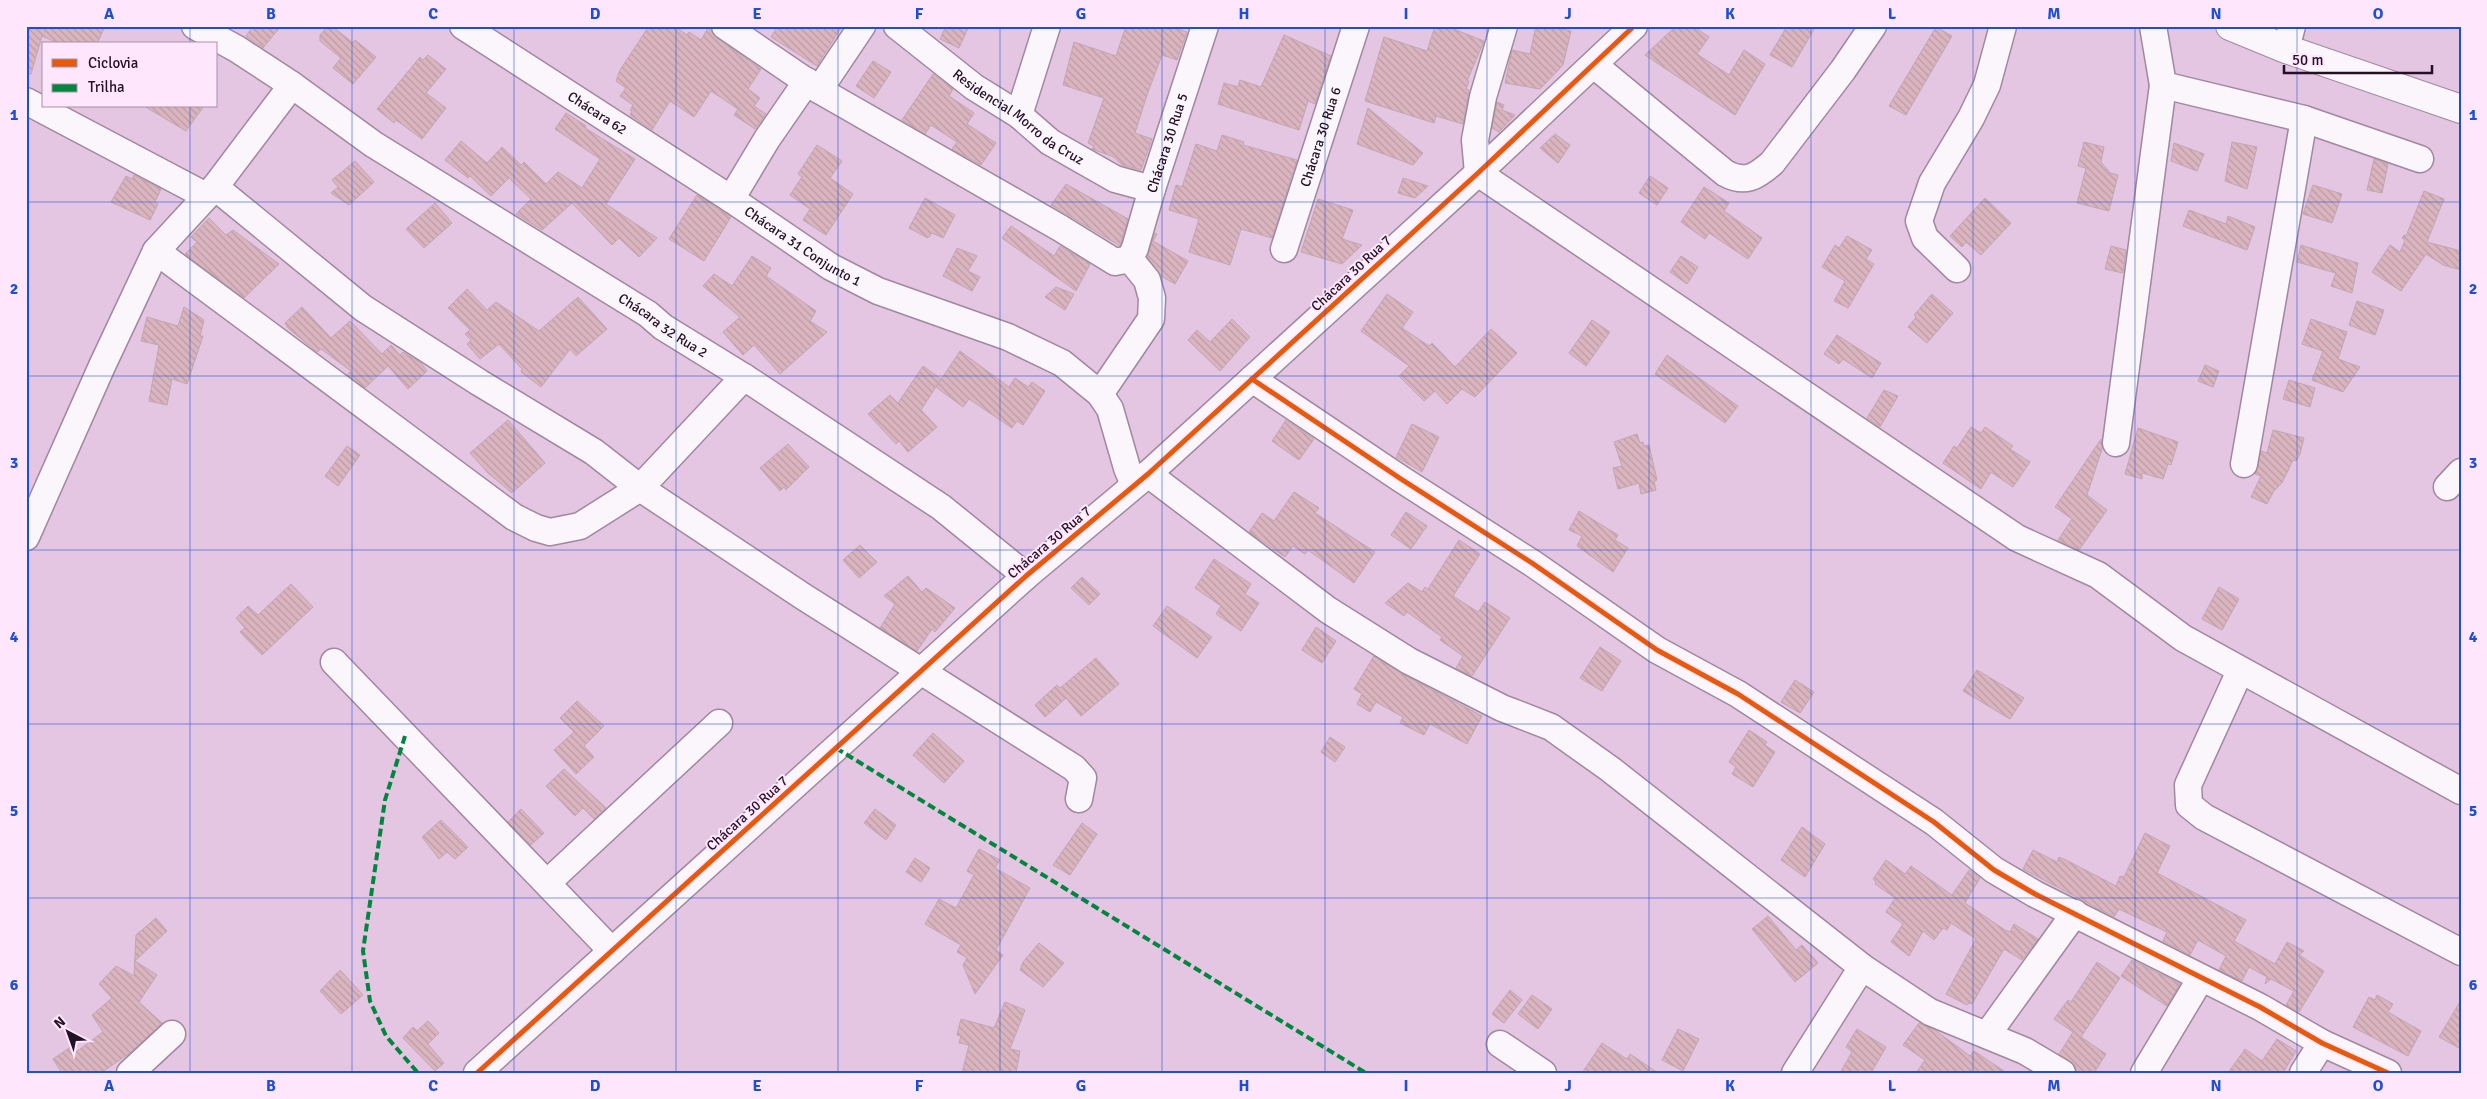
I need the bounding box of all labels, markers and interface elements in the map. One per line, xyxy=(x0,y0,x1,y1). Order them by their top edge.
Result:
text: A xyxy=(104,4,115,24)
text: B xyxy=(266,4,276,24)
text: C xyxy=(428,4,438,24)
text: D xyxy=(590,4,601,24)
text: E xyxy=(752,4,762,24)
text: F xyxy=(915,4,924,24)
text: G xyxy=(1076,4,1086,24)
text: H xyxy=(1239,4,1249,24)
text: I xyxy=(1403,4,1409,24)
text: J xyxy=(1564,4,1572,24)
text: K xyxy=(1725,4,1735,24)
text: L xyxy=(1888,4,1897,24)
text: M xyxy=(2047,4,2061,24)
text: N xyxy=(2210,4,2222,24)
text: O xyxy=(2373,4,2384,24)
legend xyxy=(42,42,218,108)
scale bar xyxy=(2284,42,2432,74)
text: 50 m xyxy=(2292,51,2323,69)
text: Ciclovia xyxy=(88,54,138,72)
street label: Residencial Morro da Cruz xyxy=(949,66,1087,169)
text: Trilha xyxy=(88,78,125,96)
street label: Chácara 30 Rua 6 xyxy=(1297,85,1345,189)
street label: Chácara 62 xyxy=(564,88,630,139)
street label: Chácara 30 Rua 5 xyxy=(1143,91,1192,195)
text: 1 xyxy=(10,105,19,125)
text: 1 xyxy=(2469,105,2478,125)
street label: Chácara 31 Conjunto 1 xyxy=(741,203,864,290)
street label: Chácara 30 Rua 7 xyxy=(1308,232,1395,315)
text: 2 xyxy=(10,279,18,299)
text: 2 xyxy=(2469,279,2477,299)
street label: Chácara 32 Rua 2 xyxy=(615,290,711,361)
text: 3 xyxy=(10,453,18,473)
text: 3 xyxy=(2469,453,2477,473)
street label: Chácara 30 Rua 7 xyxy=(1004,503,1095,582)
text: 4 xyxy=(10,627,19,647)
text: 4 xyxy=(2469,627,2478,647)
street label: Chácara 30 Rua 7 xyxy=(703,772,792,854)
text: 5 xyxy=(10,801,18,821)
text: 5 xyxy=(2469,801,2477,821)
text: 6 xyxy=(10,975,19,995)
text: 6 xyxy=(2469,975,2478,995)
north arrow xyxy=(42,1006,92,1056)
text: N xyxy=(51,1013,69,1032)
text: A xyxy=(104,1076,115,1096)
text: B xyxy=(266,1076,276,1096)
text: C xyxy=(428,1076,438,1096)
text: D xyxy=(590,1076,601,1096)
text: E xyxy=(752,1076,762,1096)
text: F xyxy=(915,1076,924,1096)
text: G xyxy=(1076,1076,1086,1096)
text: H xyxy=(1239,1076,1249,1096)
text: I xyxy=(1403,1076,1409,1096)
text: J xyxy=(1564,1076,1572,1096)
text: K xyxy=(1725,1076,1735,1096)
text: L xyxy=(1888,1076,1897,1096)
text: M xyxy=(2047,1076,2061,1096)
text: N xyxy=(2210,1076,2222,1096)
text: O xyxy=(2373,1076,2384,1096)

